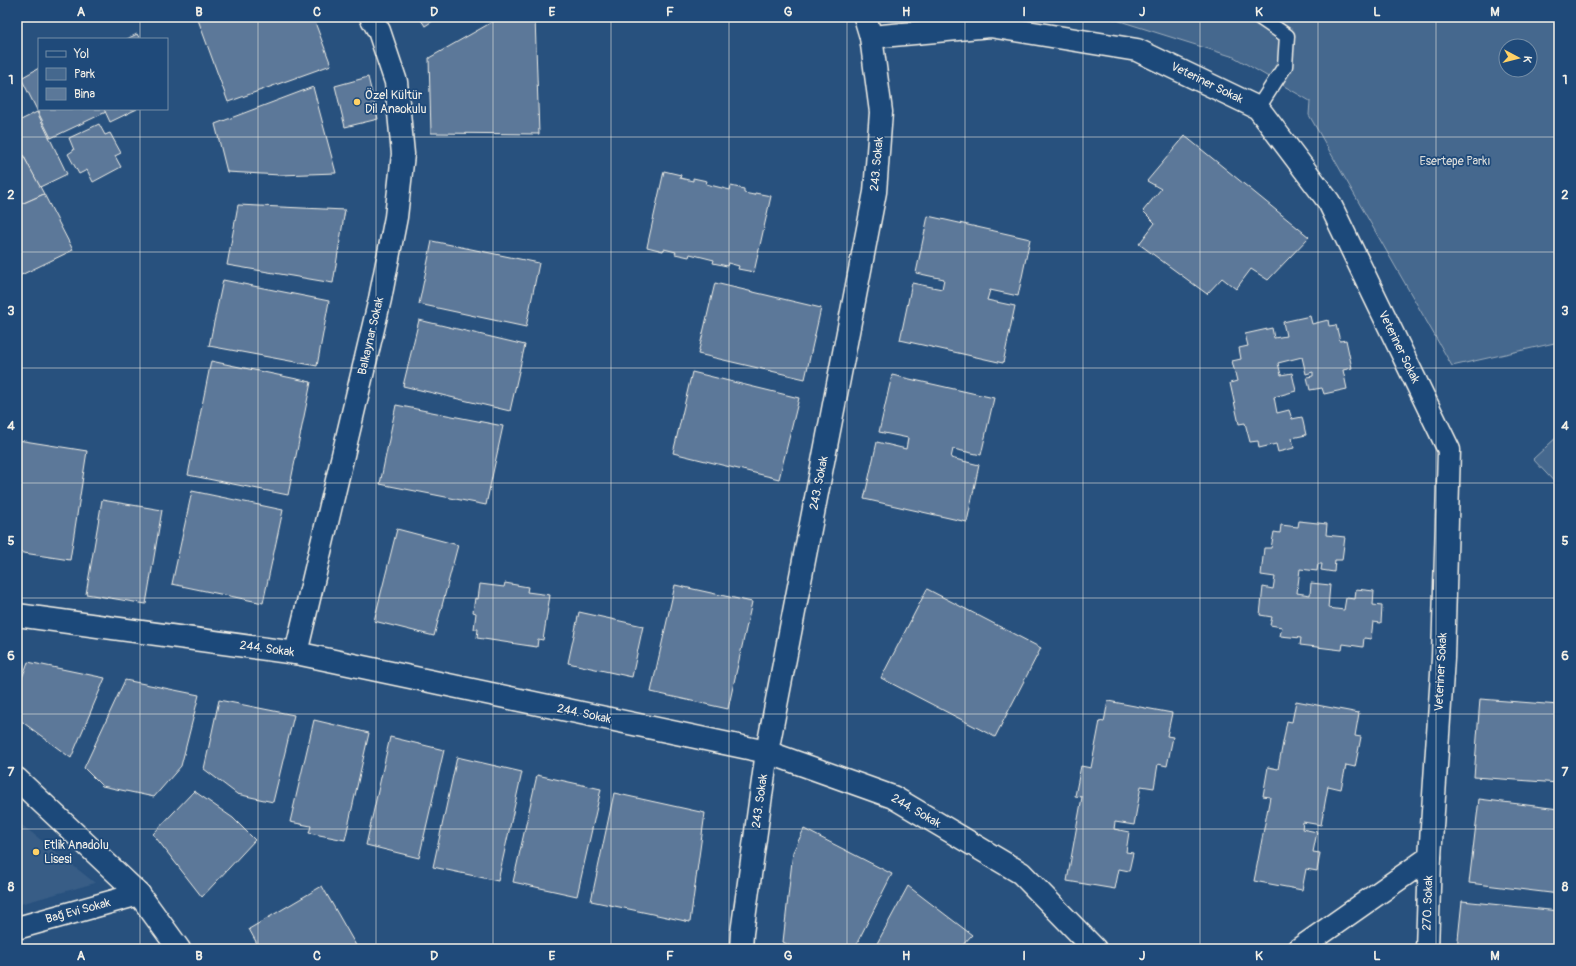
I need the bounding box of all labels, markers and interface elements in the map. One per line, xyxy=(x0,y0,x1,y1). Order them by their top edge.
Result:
text: A xyxy=(77,4,86,20)
text: B xyxy=(195,4,203,20)
text: C xyxy=(313,4,321,20)
text: D xyxy=(430,4,438,20)
text: E xyxy=(549,4,556,20)
text: F xyxy=(666,4,674,20)
text: G xyxy=(784,4,793,20)
text: H xyxy=(902,4,910,20)
text: I xyxy=(1022,4,1026,20)
text: J xyxy=(1139,4,1145,20)
text: K xyxy=(1255,4,1263,20)
text: L xyxy=(1373,4,1381,20)
text: M xyxy=(1490,4,1500,20)
legend xyxy=(38,38,168,110)
north arrow xyxy=(1498,38,1538,78)
text: Yol xyxy=(73,47,89,62)
text: K xyxy=(1521,55,1534,64)
street label: Veteriner Sokak xyxy=(1168,59,1246,107)
text: Park xyxy=(74,67,95,82)
text: 1 xyxy=(8,72,14,88)
text: 1 xyxy=(1562,72,1568,88)
text: Bina xyxy=(74,87,96,102)
place label: Özel Kültür Dil Anaokulu xyxy=(365,87,427,117)
marker: Özel Kültür Dil Anaokulu xyxy=(352,97,362,107)
street label: 243. Sokak xyxy=(867,136,887,192)
park label: Esertepe Parkı xyxy=(1420,154,1490,169)
text: 2 xyxy=(7,187,15,203)
text: 2 xyxy=(1561,187,1569,203)
street label: Balkaynar Sokak xyxy=(355,296,387,376)
text: 3 xyxy=(7,303,15,319)
text: 3 xyxy=(1561,303,1569,319)
street label: Veteriner Sokak xyxy=(1375,308,1423,386)
text: 4 xyxy=(7,418,15,434)
text: 4 xyxy=(1561,418,1569,434)
street label: 243. Sokak xyxy=(806,455,832,511)
text: 5 xyxy=(7,533,15,549)
text: 5 xyxy=(1561,533,1569,549)
street label: Veteriner Sokak xyxy=(1431,632,1451,712)
street label: 244. Sokak xyxy=(239,638,295,660)
text: 6 xyxy=(7,648,15,664)
text: 6 xyxy=(1561,648,1569,664)
street label: 244. Sokak xyxy=(556,701,612,727)
text: 7 xyxy=(8,764,15,780)
text: 7 xyxy=(1562,764,1569,780)
street label: 243. Sokak xyxy=(749,773,771,829)
street label: 244. Sokak xyxy=(888,791,944,831)
place label: Etlik Anadolu Lisesi xyxy=(44,838,109,867)
marker: Etlik Anadolu Lisesi xyxy=(31,847,41,857)
street label: 270. Sokak xyxy=(1420,875,1436,931)
text: 8 xyxy=(8,879,15,895)
text: 8 xyxy=(1562,879,1569,895)
street label: Bağ Evi Sokak xyxy=(44,895,112,927)
text: A xyxy=(77,948,86,964)
text: B xyxy=(195,948,203,964)
text: C xyxy=(313,948,321,964)
text: D xyxy=(430,948,438,964)
text: E xyxy=(549,948,556,964)
text: F xyxy=(666,948,674,964)
text: G xyxy=(784,948,793,964)
text: H xyxy=(902,948,910,964)
text: I xyxy=(1022,948,1026,964)
text: J xyxy=(1139,948,1145,964)
text: K xyxy=(1255,948,1263,964)
text: L xyxy=(1373,948,1381,964)
text: M xyxy=(1490,948,1500,964)

